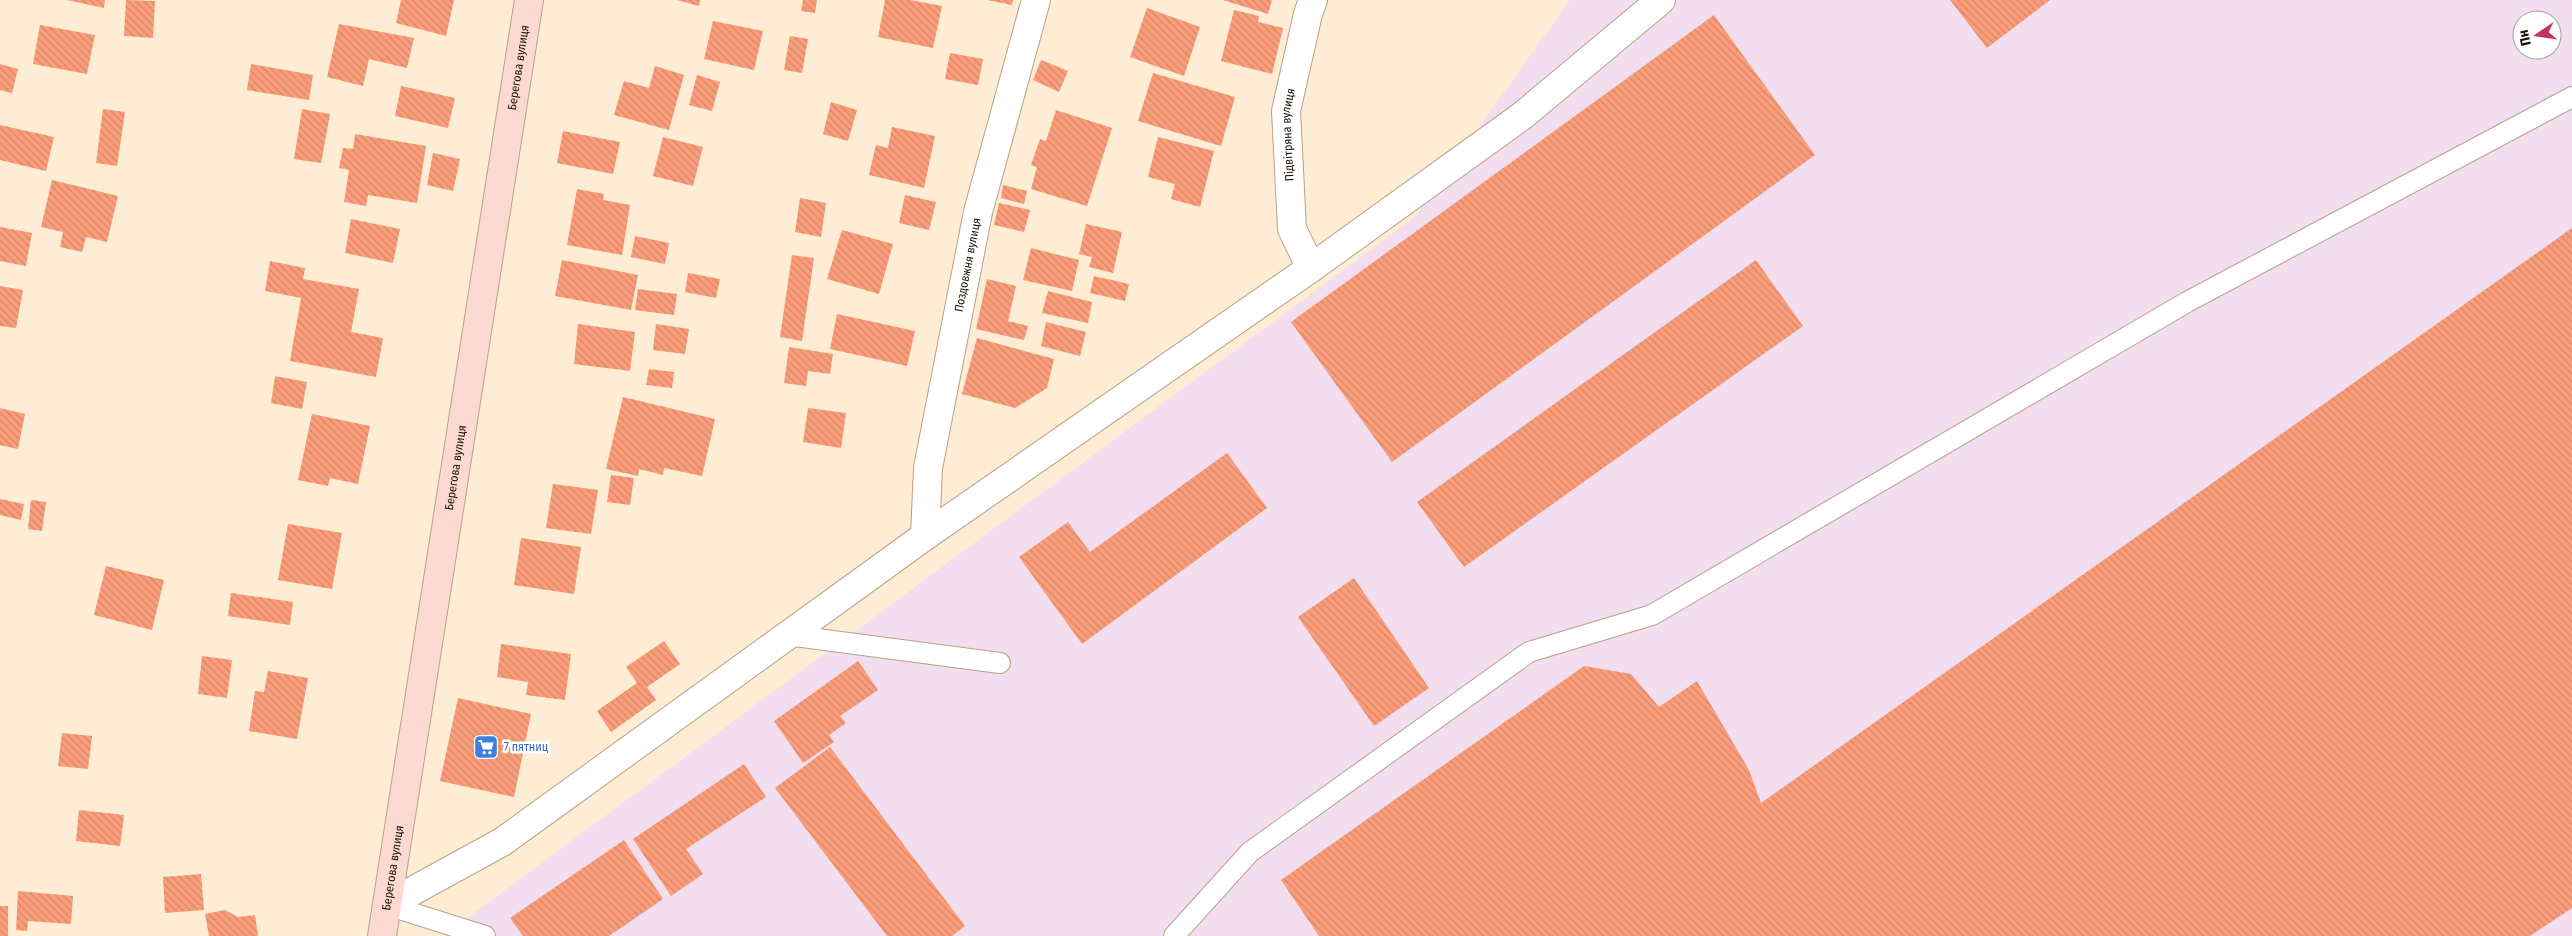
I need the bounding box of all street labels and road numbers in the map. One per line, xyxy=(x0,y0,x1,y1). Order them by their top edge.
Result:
street label: Берегова вулиця xyxy=(505,24,532,111)
street label: Підвітряна вулиця xyxy=(1279,87,1298,182)
street label: Поздовжня вулиця xyxy=(952,217,984,313)
street label: Берегова вулиця xyxy=(442,424,469,511)
street label: Берегова вулиця xyxy=(379,824,406,911)

